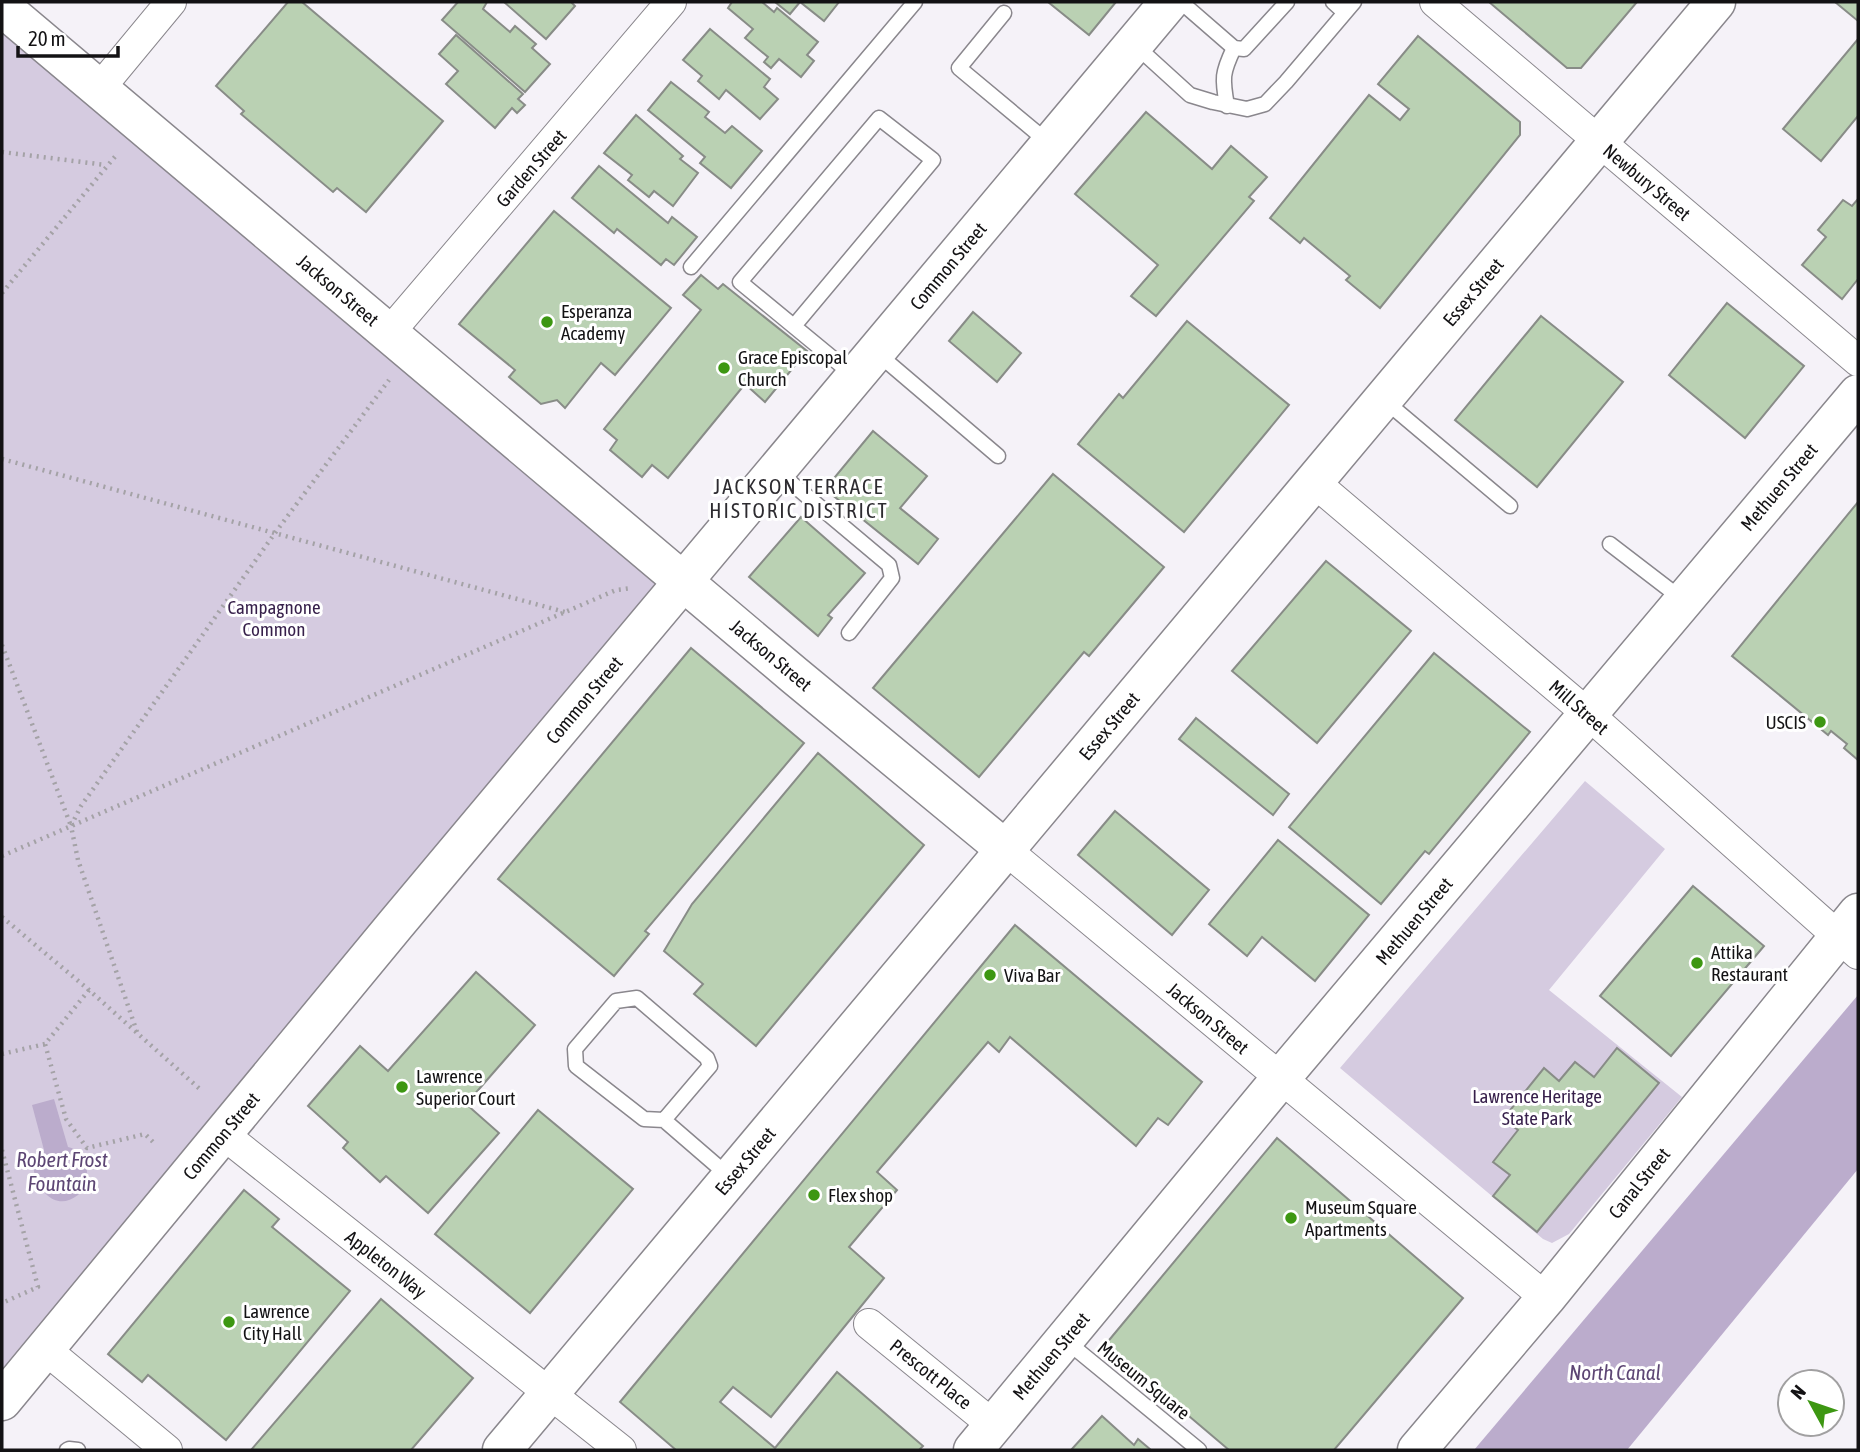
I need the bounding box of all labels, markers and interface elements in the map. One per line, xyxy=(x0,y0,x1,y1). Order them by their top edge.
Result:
scale bar xyxy=(18,14,117,58)
text: 20 m xyxy=(28,26,66,50)
street label: Garden Street xyxy=(491,125,571,211)
street label: Newbury Street xyxy=(1599,139,1695,225)
street label: Common Street xyxy=(905,218,991,314)
street label: Jackson Street xyxy=(293,250,383,330)
street label: Essex Street xyxy=(1438,254,1508,330)
place label: Esperanza Academy xyxy=(561,300,632,344)
marker: Esperanza Academy xyxy=(539,314,555,330)
place label: Grace Episcopal Church xyxy=(738,346,847,390)
marker: Grace Episcopal Church xyxy=(716,360,732,376)
street label: Methuen Street xyxy=(1736,439,1822,535)
district label: JACKSON TERRACE HISTORIC DISTRICT xyxy=(709,474,889,522)
park label: Campagnone Common xyxy=(227,596,321,640)
street label: Jackson Street xyxy=(726,615,816,695)
street label: Common Street xyxy=(541,652,627,748)
street label: Mill Street xyxy=(1545,675,1613,739)
street label: Essex Street xyxy=(1074,688,1144,764)
place label: USCIS xyxy=(1765,711,1806,733)
marker: USCIS xyxy=(1812,714,1828,730)
street label: Methuen Street xyxy=(1371,873,1457,969)
place label: Attika Restaurant xyxy=(1711,941,1788,985)
marker: Attika Restaurant xyxy=(1689,955,1705,971)
place label: Viva Bar xyxy=(1004,964,1061,986)
marker: Viva Bar xyxy=(982,967,998,983)
street label: Jackson Street xyxy=(1163,978,1253,1058)
place label: Lawrence Superior Court xyxy=(416,1065,515,1109)
marker: Lawrence Superior Court xyxy=(394,1079,410,1095)
park label: Lawrence Heritage State Park xyxy=(1472,1085,1602,1129)
street label: Common Street xyxy=(178,1088,264,1184)
street label: Essex Street xyxy=(710,1123,780,1199)
street label: Canal Street xyxy=(1604,1143,1674,1223)
water label: Robert Frost Fountain xyxy=(16,1147,108,1195)
place label: Flex shop xyxy=(828,1184,893,1206)
marker: Flex shop xyxy=(806,1187,822,1203)
place label: Museum Square Apartments xyxy=(1305,1196,1417,1240)
marker: Museum Square Apartments xyxy=(1283,1210,1299,1226)
street label: Appleton Way xyxy=(341,1226,431,1303)
place label: Lawrence City Hall xyxy=(243,1300,310,1344)
street label: Methuen Street xyxy=(1008,1308,1094,1404)
marker: Lawrence City Hall xyxy=(221,1314,237,1330)
street label: Prescott Place xyxy=(886,1334,976,1414)
street label: Museum Square xyxy=(1094,1336,1194,1424)
water label: North Canal xyxy=(1569,1360,1661,1384)
north arrow xyxy=(1776,1368,1846,1438)
text: N xyxy=(1786,1381,1810,1403)

